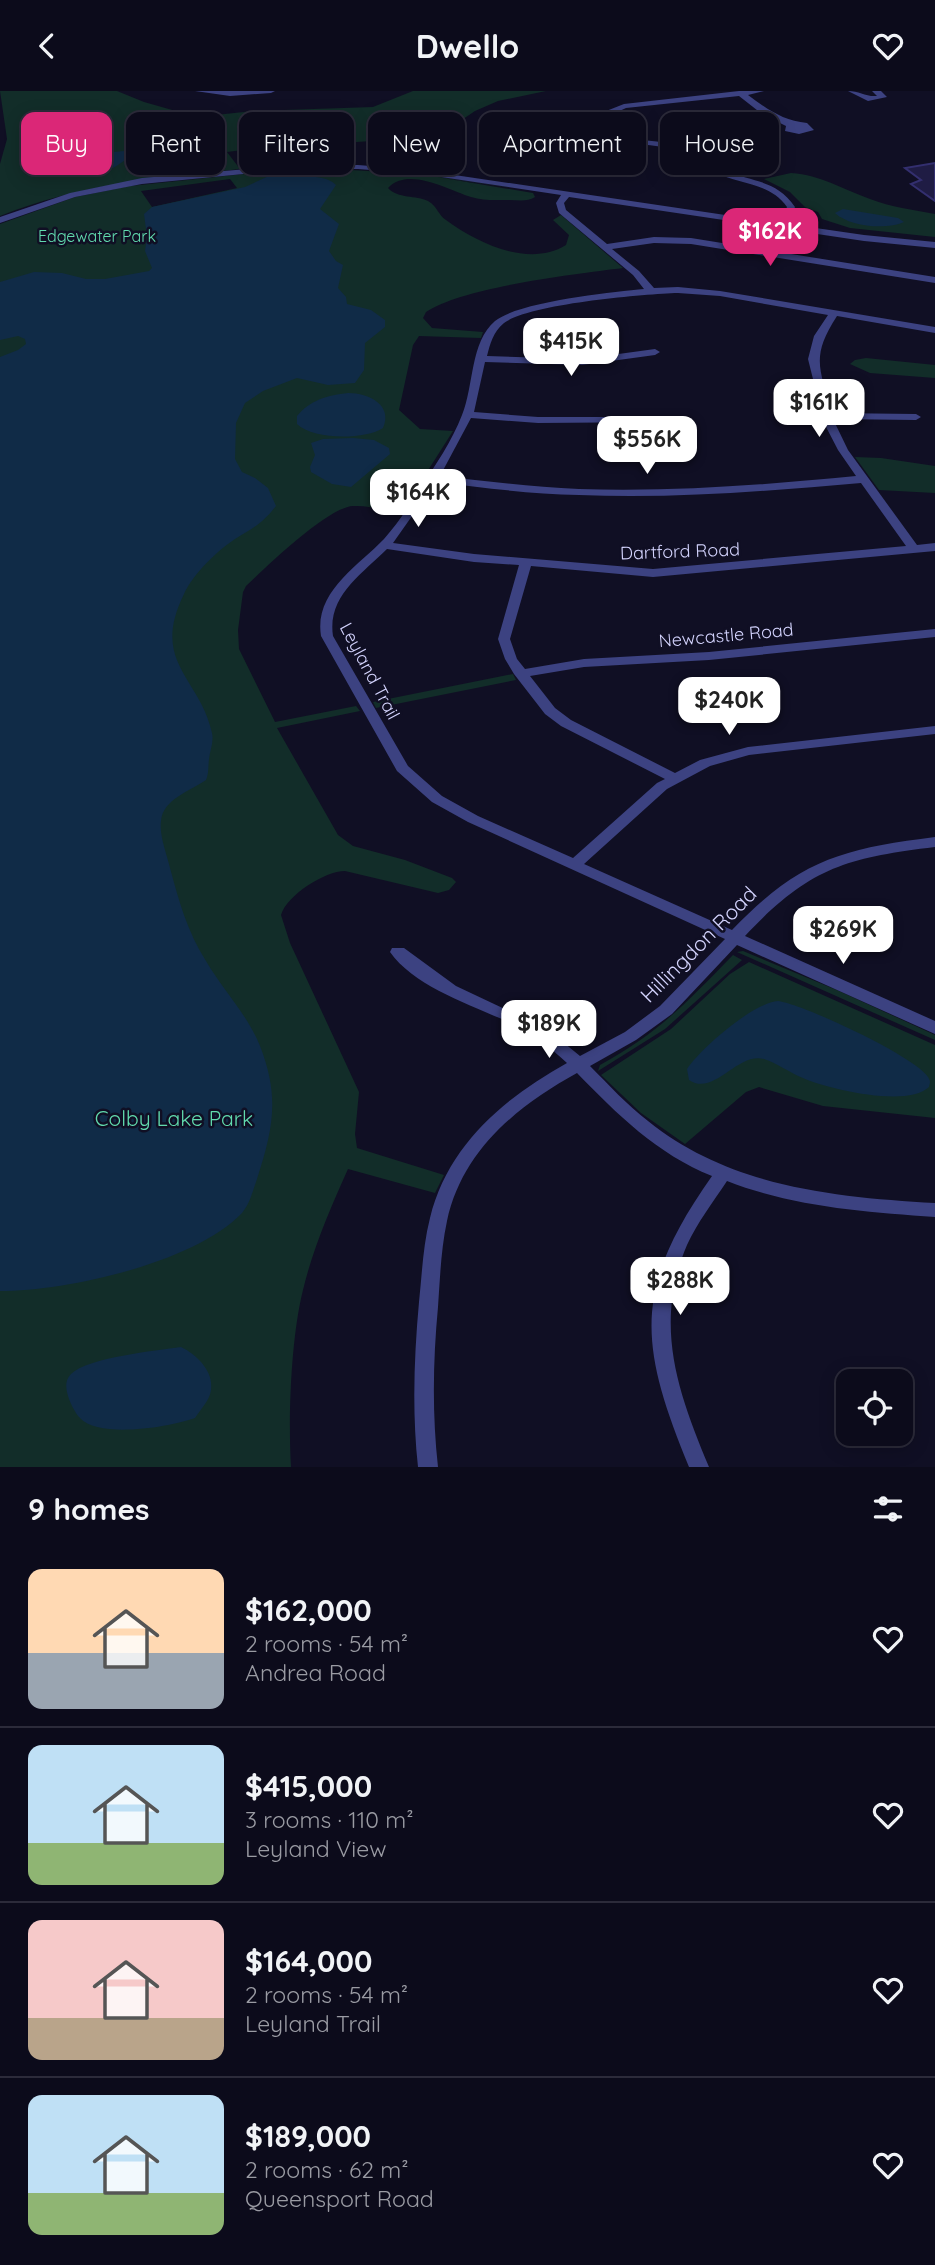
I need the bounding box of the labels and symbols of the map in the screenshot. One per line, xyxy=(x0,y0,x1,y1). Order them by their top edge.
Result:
pin: $162K xyxy=(721,209,819,268)
park label: Edgewater Park xyxy=(38,226,156,246)
pin: $415K xyxy=(522,319,620,378)
pin: $161K xyxy=(770,379,868,439)
pin: $556K xyxy=(598,417,696,476)
pin: $164K xyxy=(369,469,467,529)
street label: Dartford Road xyxy=(620,537,740,565)
street label: Newcastle Road xyxy=(658,618,794,652)
street label: Leyland Trail xyxy=(335,619,405,723)
pin: $240K xyxy=(680,677,778,737)
street label: Hillingdon Road xyxy=(634,880,762,1008)
pin: $269K xyxy=(794,907,892,966)
pin: $189K xyxy=(500,1000,598,1060)
park label: Colby Lake Park xyxy=(95,1105,253,1131)
pin: $288K xyxy=(631,1257,729,1317)

